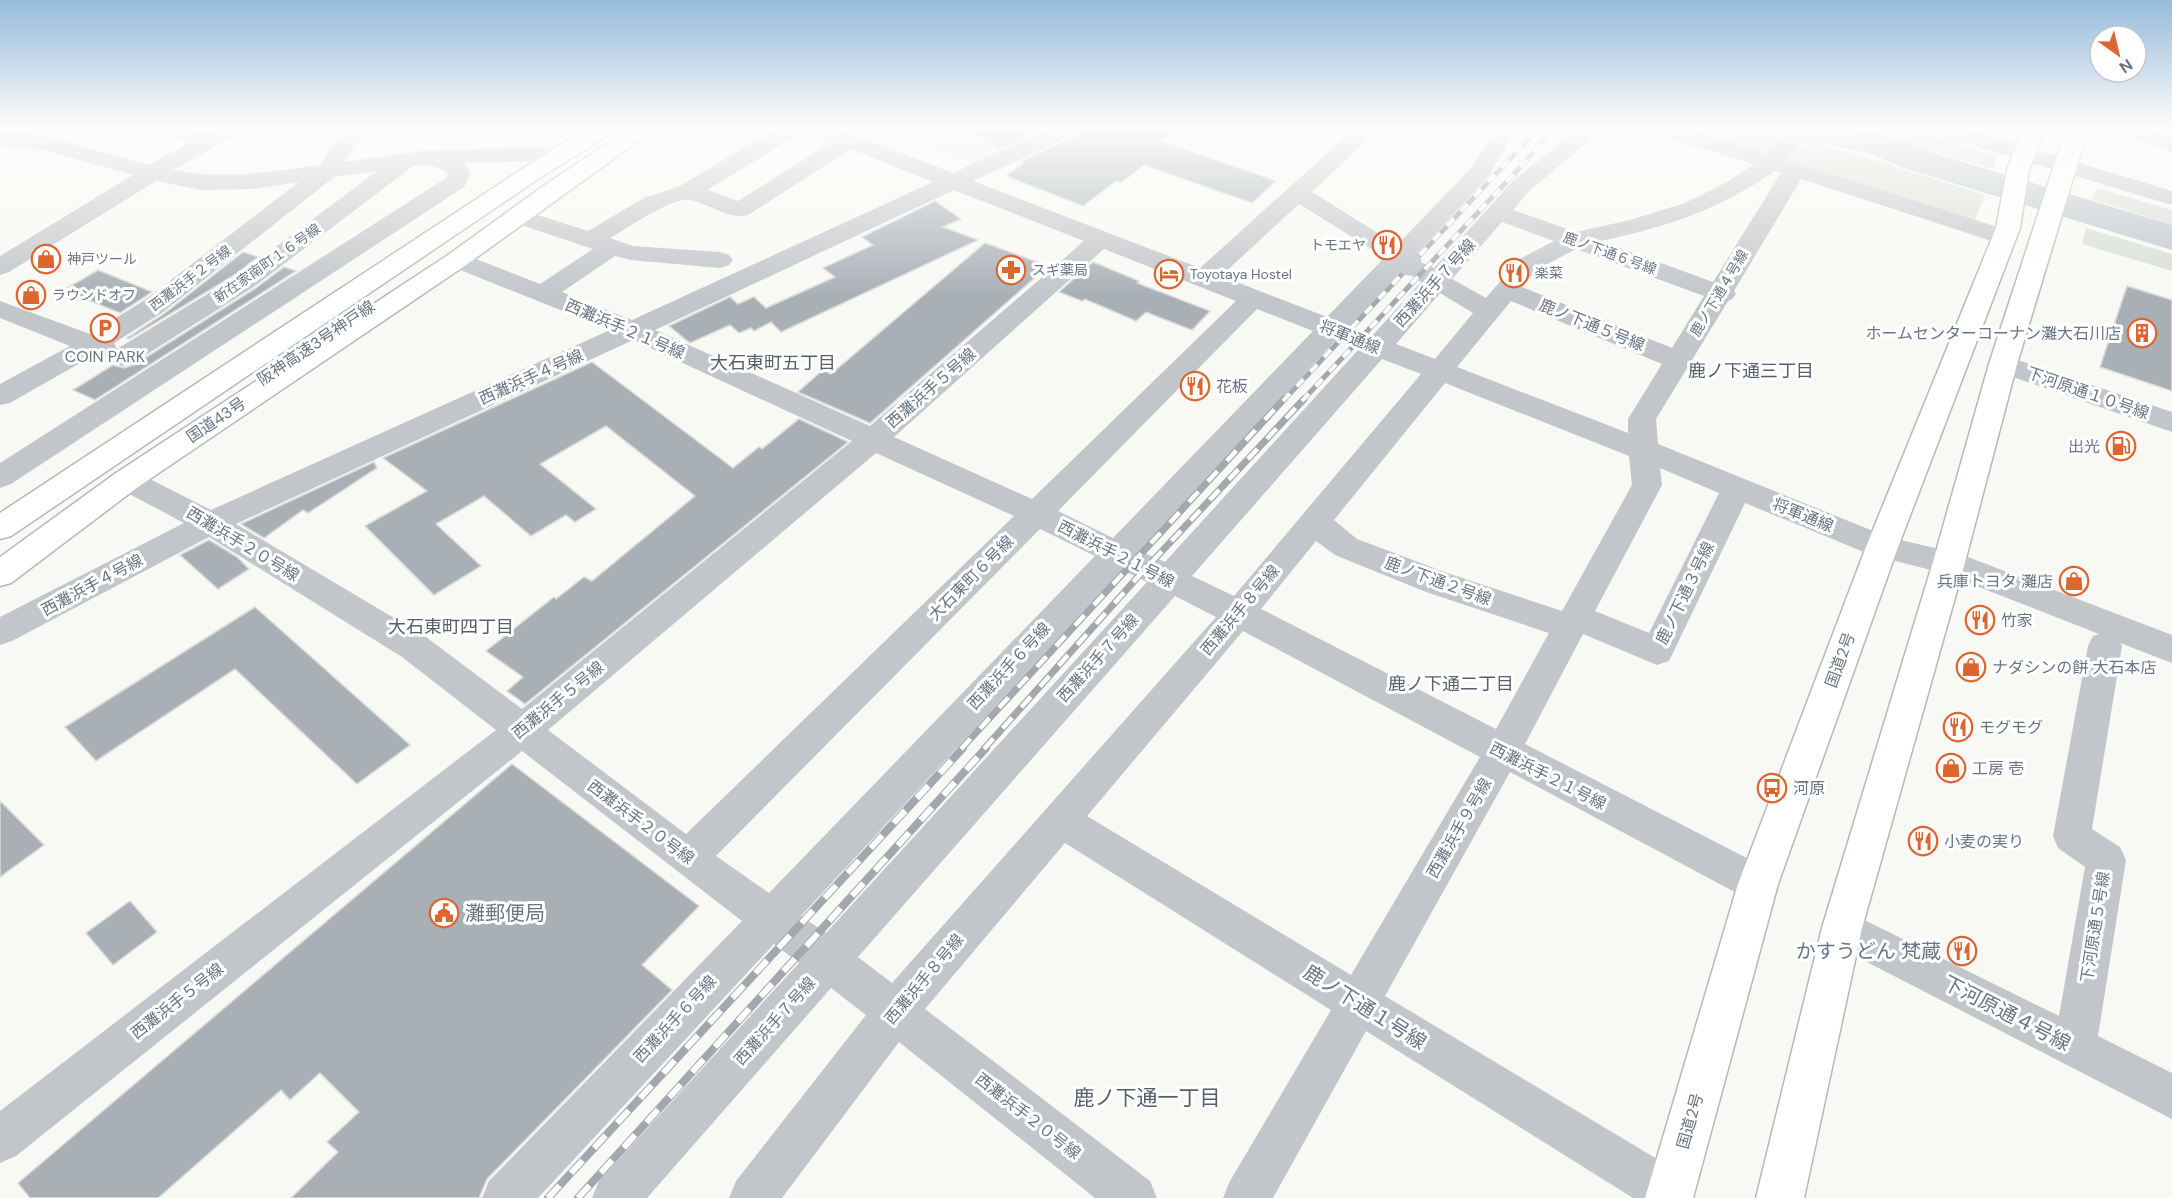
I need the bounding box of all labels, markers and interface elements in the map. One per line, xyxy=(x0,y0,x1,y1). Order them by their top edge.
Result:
north arrow xyxy=(2088,24,2148,84)
text: N xyxy=(2115,54,2137,78)
street label: 新在家南町１６号線 xyxy=(210,219,324,307)
street label: 鹿ノ下通６号線 xyxy=(1561,228,1659,278)
restaurant icon: トモエヤ xyxy=(1371,229,1403,261)
street label: 西灘浜手７号線 xyxy=(1390,234,1480,332)
place label: トモエヤ xyxy=(1310,236,1366,254)
street label: 西灘浜手２号線 xyxy=(145,241,235,315)
shop icon: 神戸ツール xyxy=(30,243,62,275)
street label: 鹿ノ下通４号線 xyxy=(1686,246,1752,340)
place label: 神戸ツール xyxy=(67,250,137,268)
pharmacy icon: スギ薬局 xyxy=(995,254,1027,286)
restaurant icon: 楽菜 xyxy=(1498,257,1530,289)
hotel icon: Toyotaya Hostel xyxy=(1153,258,1185,290)
place label: スギ薬局 xyxy=(1032,261,1088,279)
place label: 楽菜 xyxy=(1535,264,1563,282)
place label: Toyotaya Hostel xyxy=(1190,265,1292,283)
shop icon: ラウンドオフ xyxy=(15,279,47,311)
place label: ラウンドオフ xyxy=(52,286,136,304)
street label: 西灘浜手２１号線 xyxy=(562,294,688,364)
street label: 鹿ノ下通５号線 xyxy=(1536,294,1648,356)
street label: 阪神高速3号神戸線 xyxy=(253,296,379,390)
parking icon: COIN PARK xyxy=(89,312,121,344)
street label: 将軍通線 xyxy=(1316,315,1384,359)
building icon: ホームセンターコーナン灘大石川店 xyxy=(2126,317,2158,349)
place label: ホームセンターコーナン灘大石川店 xyxy=(1865,323,2121,344)
street label: 西灘浜手５号線 xyxy=(882,343,980,433)
street label: 西灘浜手４号線 xyxy=(476,345,586,409)
place label: COIN PARK xyxy=(65,346,145,367)
district label: 大石東町五丁目 xyxy=(710,351,836,375)
district label: 鹿ノ下通三丁目 xyxy=(1688,359,1814,383)
street label: 下河原通１０号線 xyxy=(2024,362,2152,424)
restaurant icon: 花板 xyxy=(1179,370,1211,402)
place label: 花板 xyxy=(1216,376,1248,397)
street label: 国道43号 xyxy=(182,393,250,447)
fuel station icon: 出光 xyxy=(2105,430,2137,462)
place label: 出光 xyxy=(2068,436,2100,457)
street label: 将軍通線 xyxy=(1769,493,1837,537)
street label: 西灘浜手２０号線 xyxy=(183,502,303,586)
street label: 西灘浜手２１号線 xyxy=(1054,516,1178,592)
street label: 大石東町６号線 xyxy=(924,531,1018,625)
street label: 鹿ノ下通３号線 xyxy=(1651,538,1719,648)
street label: 西灘浜手４号線 xyxy=(38,549,146,621)
street label: 鹿ノ下通２号線 xyxy=(1382,552,1494,610)
street label: 西灘浜手８号線 xyxy=(1196,560,1284,660)
shop icon: 兵庫トヨタ 灘店 xyxy=(2058,565,2090,597)
place label: 兵庫トヨタ 灘店 xyxy=(1937,571,2053,592)
restaurant icon: 竹家 xyxy=(1964,604,1996,636)
street label: 西灘浜手７号線 xyxy=(1053,609,1143,707)
place label: 竹家 xyxy=(2001,610,2033,631)
district label: 大石東町四丁目 xyxy=(388,615,514,639)
street label: 西灘浜手６号線 xyxy=(963,618,1055,714)
street label: 国道2号 xyxy=(1820,630,1860,690)
shop icon: ナダシンの餅 大石本店 xyxy=(1955,651,1987,683)
street label: 西灘浜手５号線 xyxy=(508,657,608,743)
place label: ナダシンの餅 大石本店 xyxy=(1992,657,2157,678)
district label: 鹿ノ下通二丁目 xyxy=(1388,672,1514,696)
restaurant icon: モグモグ xyxy=(1942,711,1974,743)
place label: モグモグ xyxy=(1979,717,2043,738)
street label: 西灘浜手２１号線 xyxy=(1486,738,1610,814)
shop icon: 工房 壱 xyxy=(1935,752,1967,784)
place label: 工房 壱 xyxy=(1972,758,2024,779)
bus stop icon: 河原 xyxy=(1756,772,1788,804)
street label: 西灘浜手９号線 xyxy=(1422,774,1496,882)
street label: 西灘浜手２０号線 xyxy=(584,775,698,869)
place label: 河原 xyxy=(1793,778,1825,799)
restaurant icon: 小麦の実り xyxy=(1907,825,1939,857)
place label: 小麦の実り xyxy=(1944,831,2024,852)
street label: 下河原通５号線 xyxy=(2076,870,2114,984)
public building icon: 灘郵便局 xyxy=(428,897,460,929)
place label: 灘郵便局 xyxy=(465,900,545,926)
street label: 西灘浜手８号線 xyxy=(880,929,968,1029)
restaurant icon: かすうどん 梵蔵 xyxy=(1946,935,1978,967)
place label: かすうどん 梵蔵 xyxy=(1796,938,1941,964)
street label: 西灘浜手５号線 xyxy=(126,958,228,1044)
street label: 鹿ノ下通１号線 xyxy=(1299,959,1431,1055)
street label: 下河原通４号線 xyxy=(1939,970,2075,1056)
street label: 西灘浜手６号線 xyxy=(629,971,721,1067)
street label: 西灘浜手７号線 xyxy=(730,972,820,1070)
street label: 西灘浜手２０号線 xyxy=(971,1068,1085,1164)
district label: 鹿ノ下通一丁目 xyxy=(1074,1084,1221,1112)
street label: 国道2号 xyxy=(1672,1091,1708,1151)

